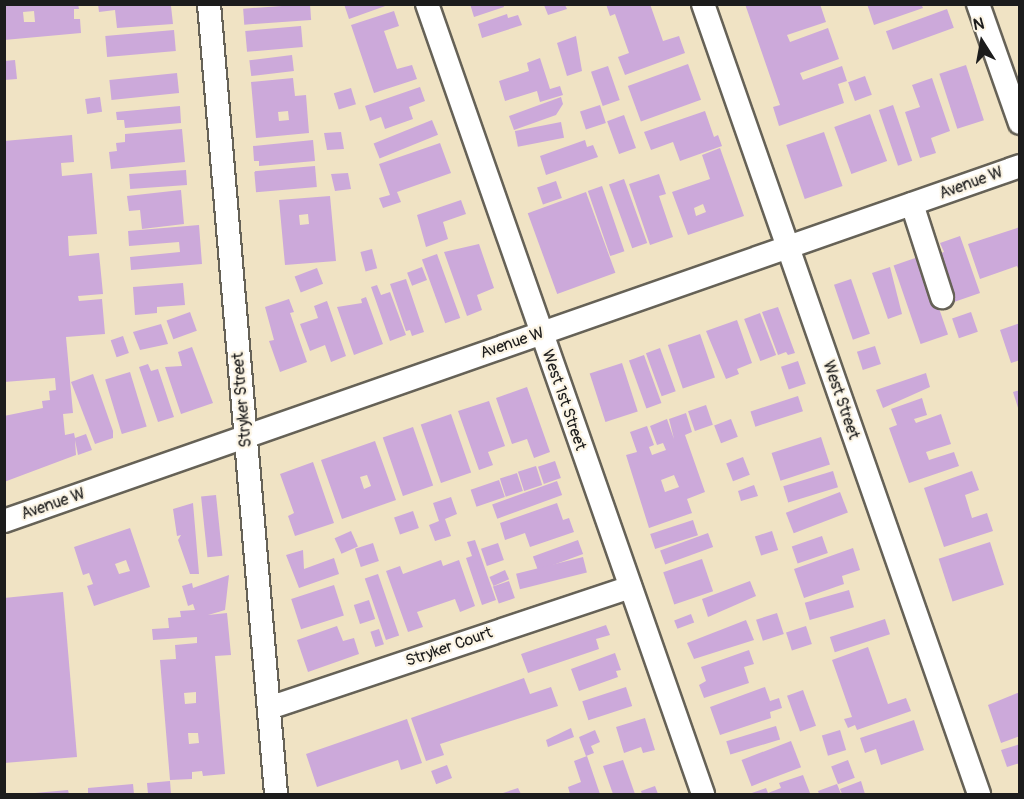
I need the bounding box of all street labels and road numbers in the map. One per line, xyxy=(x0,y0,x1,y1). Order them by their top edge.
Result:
street label: Avenue W xyxy=(937,163,1005,203)
street label: Avenue W xyxy=(478,323,546,363)
street label: West 1st Street xyxy=(538,347,590,453)
street label: Stryker Street xyxy=(228,352,256,448)
street label: West Street xyxy=(819,358,863,442)
street label: Avenue W xyxy=(19,484,87,524)
street label: Stryker Court xyxy=(403,623,495,671)

